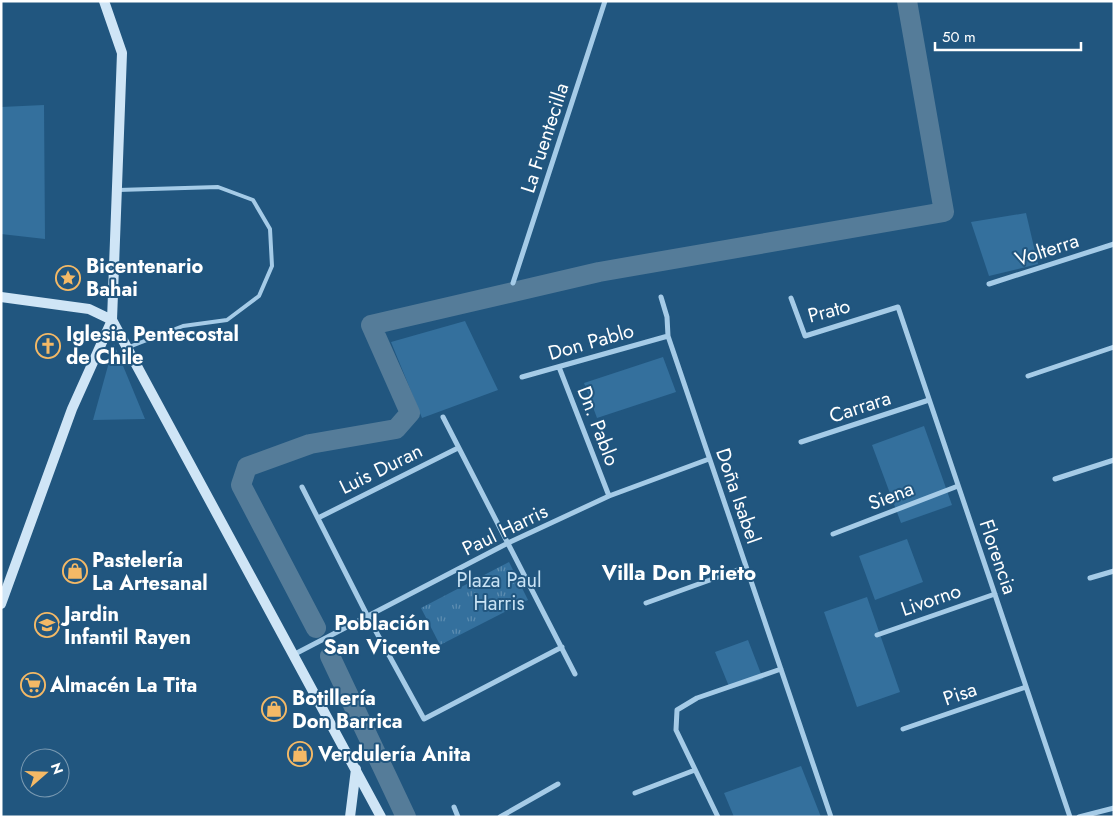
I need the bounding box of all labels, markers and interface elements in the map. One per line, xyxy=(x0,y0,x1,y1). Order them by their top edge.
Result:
scale bar xyxy=(935,20,1081,52)
text: 50 m xyxy=(942,26,976,48)
street label: La Fuentecilla xyxy=(514,79,576,197)
street label: Volterra xyxy=(1011,226,1083,274)
place label: Bicentenario Bahai xyxy=(86,252,203,304)
place icon: Bicentenario Bahai xyxy=(55,265,81,291)
street label: Prato xyxy=(805,291,853,331)
street label: Don Pablo xyxy=(545,316,637,368)
place label: Iglesia Pentecostal de Chile xyxy=(66,320,239,372)
church icon: Iglesia Pentecostal de Chile xyxy=(35,333,61,359)
street label: Dn. Pablo xyxy=(570,382,626,470)
street label: Carrara xyxy=(825,383,895,431)
street label: Luis Duran xyxy=(334,436,428,502)
street label: Doña Isabel xyxy=(708,444,768,548)
street label: Siena xyxy=(864,474,918,518)
street label: Paul Harris xyxy=(457,497,553,563)
street label: Florencia xyxy=(972,516,1024,598)
place label: Pastelería La Artesanal xyxy=(92,546,208,598)
shop icon: Pastelería La Artesanal xyxy=(62,558,88,584)
district label: Villa Don Prieto xyxy=(601,558,756,588)
park label: Plaza Paul Harris xyxy=(456,566,542,618)
street label: Livorno xyxy=(897,576,965,624)
place label: Jardin Infantil Rayen xyxy=(60,600,191,652)
district label: Población San Vicente xyxy=(323,608,441,662)
school or university icon: Jardin Infantil Rayen xyxy=(34,612,60,638)
place label: Almacén La Tita xyxy=(49,671,197,700)
supermarket icon: Almacén La Tita xyxy=(20,672,46,698)
street label: Pisa xyxy=(939,675,981,713)
place label: Botillería Don Barrica xyxy=(292,684,403,736)
shop icon: Botillería Don Barrica xyxy=(261,696,287,722)
place label: Verdulería Anita xyxy=(317,740,471,769)
shop icon: Verdulería Anita xyxy=(287,741,313,767)
north arrow xyxy=(20,748,70,798)
text: N xyxy=(46,760,69,777)

